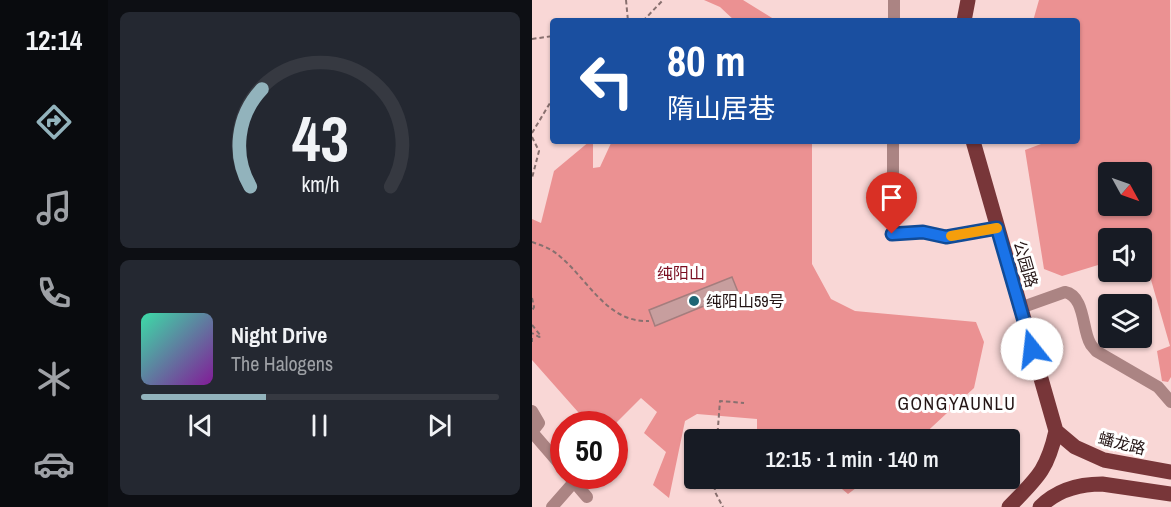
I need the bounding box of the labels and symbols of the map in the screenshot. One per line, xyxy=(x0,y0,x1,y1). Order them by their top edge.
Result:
north arrow xyxy=(1098,162,1152,216)
pin xyxy=(866,172,917,234)
street label: 公园路 xyxy=(1009,238,1043,290)
park label: 纯阳山 xyxy=(657,262,705,284)
place label: 纯阳山59号 xyxy=(706,290,785,312)
marker: 纯阳山59号 xyxy=(687,294,701,308)
position arrow xyxy=(1000,317,1064,381)
district label: GONGYAUNLU xyxy=(898,391,1016,416)
speed limit sign: 50 xyxy=(550,411,628,489)
street label: 蟠龙路 xyxy=(1096,427,1148,459)

